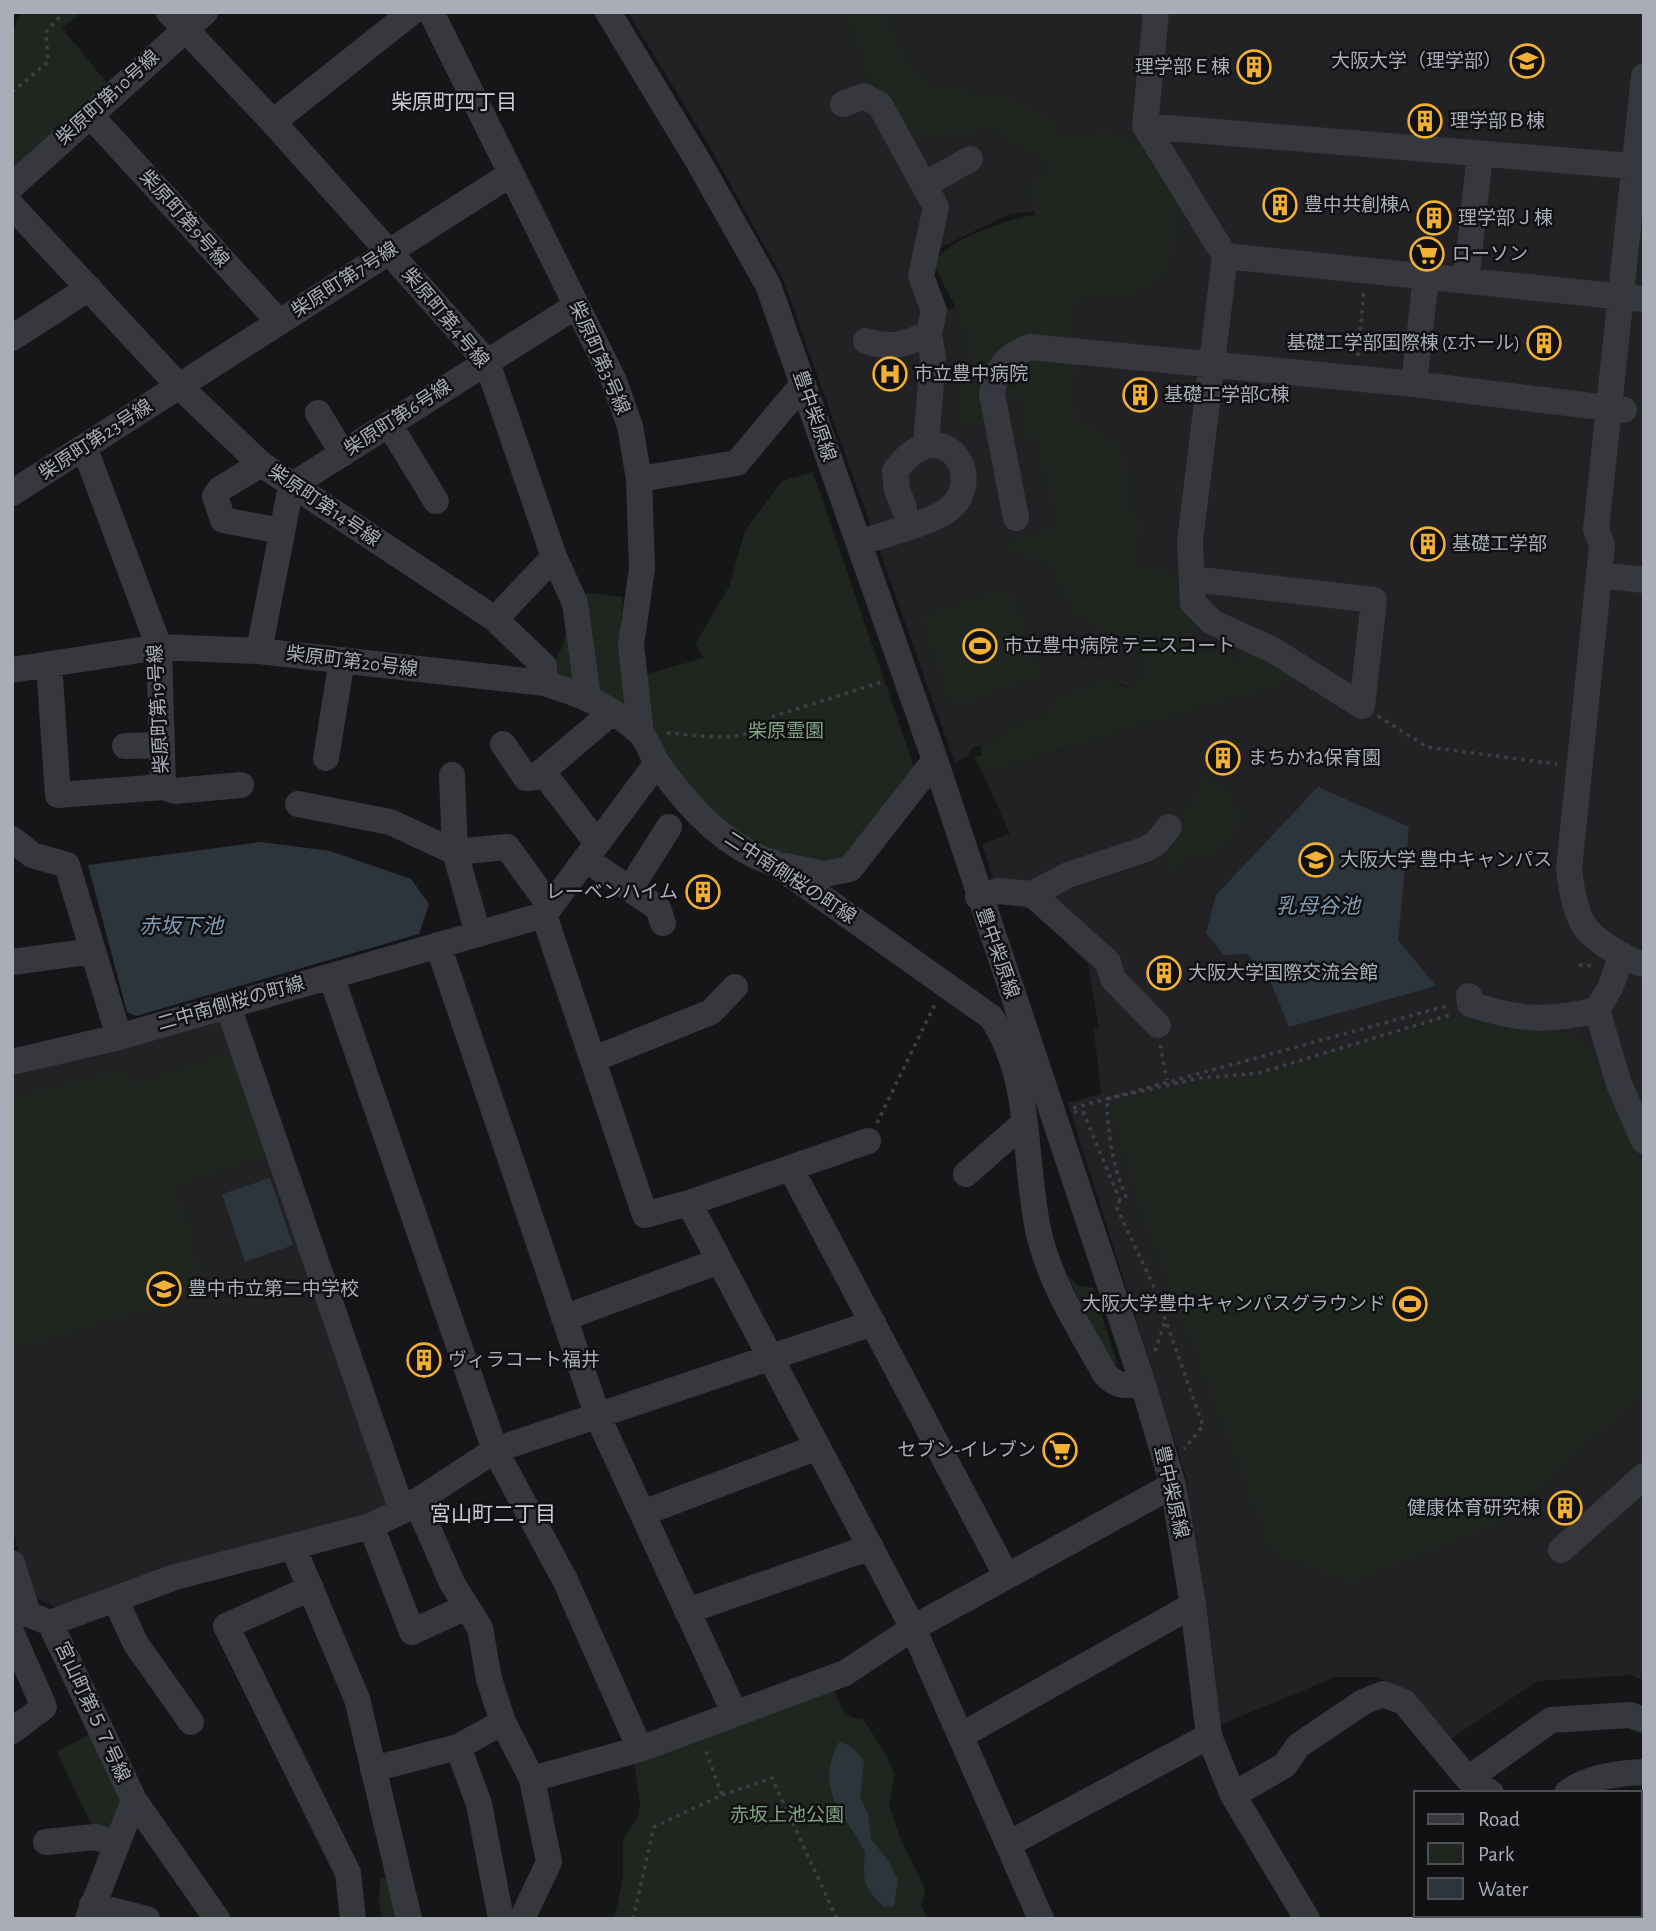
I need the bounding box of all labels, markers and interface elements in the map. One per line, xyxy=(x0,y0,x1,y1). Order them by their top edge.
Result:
school or university icon: 大阪大学（理学部） xyxy=(1508,42,1546,80)
street label: 柴原町第10号線 xyxy=(52,47,163,149)
building icon: 理学部Ｅ棟 xyxy=(1235,48,1273,86)
place label: 大阪大学（理学部） xyxy=(1331,50,1502,71)
place label: 理学部Ｅ棟 xyxy=(1135,56,1230,77)
district label: 柴原町四丁目 xyxy=(391,91,517,113)
building icon: 理学部Ｂ棟 xyxy=(1406,102,1444,140)
place label: 理学部Ｂ棟 xyxy=(1450,110,1545,131)
street label: 柴原町第9号線 xyxy=(136,166,233,271)
building icon: 豊中共創棟A xyxy=(1261,186,1299,224)
place label: 豊中共創棟A xyxy=(1304,194,1410,215)
building icon: 理学部Ｊ棟 xyxy=(1415,199,1453,237)
place label: 理学部Ｊ棟 xyxy=(1458,207,1553,228)
supermarket icon: ローソン xyxy=(1408,235,1446,273)
street label: 柴原町第7号線 xyxy=(288,238,401,321)
place label: ローソン xyxy=(1452,245,1528,264)
street label: 柴原町第4号線 xyxy=(398,264,493,371)
street label: 柴原町第3号線 xyxy=(566,298,633,418)
building icon: 基礎工学部国際棟 (Σホール) xyxy=(1525,324,1563,362)
place label: 基礎工学部国際棟 (Σホール) xyxy=(1287,332,1520,353)
hospital icon: 市立豊中病院 xyxy=(871,355,909,393)
place label: 市立豊中病院 xyxy=(914,363,1028,384)
street label: 豊中柴原線 xyxy=(790,367,840,464)
street label: 柴原町第6号線 xyxy=(341,376,455,459)
building icon: 基礎工学部G棟 xyxy=(1121,376,1159,414)
place label: 基礎工学部G棟 xyxy=(1164,384,1289,405)
street label: 柴原町第23号線 xyxy=(36,396,156,484)
street label: 柴原町第14号線 xyxy=(265,461,384,550)
building icon: 基礎工学部 xyxy=(1409,525,1447,563)
place label: 基礎工学部 xyxy=(1452,533,1547,554)
sports icon: 市立豊中病院 テニスコート xyxy=(961,627,999,665)
place label: 市立豊中病院 テニスコート xyxy=(1004,635,1235,656)
street label: 柴原町第20号線 xyxy=(285,643,419,680)
street label: 柴原町第19号線 xyxy=(145,644,172,774)
park label: 柴原霊園 xyxy=(748,721,824,741)
building icon: まちかね保育園 xyxy=(1204,739,1242,777)
place label: まちかね保育園 xyxy=(1248,748,1381,768)
street label: 二中南側桜の町線 xyxy=(721,827,860,927)
school or university icon: 大阪大学 豊中キャンパス xyxy=(1297,841,1335,879)
place label: 大阪大学 豊中キャンパス xyxy=(1340,849,1552,870)
building icon: レーベンハイム xyxy=(684,873,722,911)
place label: レーベンハイム xyxy=(546,883,678,902)
water label: 乳母谷池 xyxy=(1276,895,1362,917)
street label: 豊中柴原線 xyxy=(973,904,1023,1001)
water label: 赤坂下池 xyxy=(139,915,225,937)
building icon: 大阪大学国際交流会館 xyxy=(1145,954,1183,992)
place label: 大阪大学国際交流会館 xyxy=(1188,962,1378,983)
street label: 二中南側桜の町線 xyxy=(155,972,307,1034)
school or university icon: 豊中市立第二中学校 xyxy=(145,1270,183,1308)
place label: 豊中市立第二中学校 xyxy=(188,1278,359,1299)
sports icon: 大阪大学豊中キャンパスグラウンド xyxy=(1391,1285,1429,1323)
place label: 大阪大学豊中キャンパスグラウンド xyxy=(1082,1293,1386,1314)
building icon: ヴィラコート福井 xyxy=(405,1341,443,1379)
place label: ヴィラコート福井 xyxy=(448,1349,600,1370)
supermarket icon: セブン-イレブン xyxy=(1041,1431,1079,1469)
place label: セブン-イレブン xyxy=(897,1439,1036,1460)
street label: 豊中柴原線 xyxy=(1151,1443,1193,1540)
building icon: 健康体育研究棟 xyxy=(1546,1489,1584,1527)
place label: 健康体育研究棟 xyxy=(1407,1497,1540,1518)
district label: 宮山町二丁目 xyxy=(430,1503,556,1525)
street label: 宮山町第５７号線 xyxy=(51,1639,134,1785)
legend xyxy=(1414,1791,1642,1917)
park label: 赤坂上池公園 xyxy=(730,1805,844,1825)
text: Road xyxy=(1478,1809,1520,1830)
text: Park xyxy=(1478,1844,1515,1865)
text: Water xyxy=(1478,1879,1528,1900)

